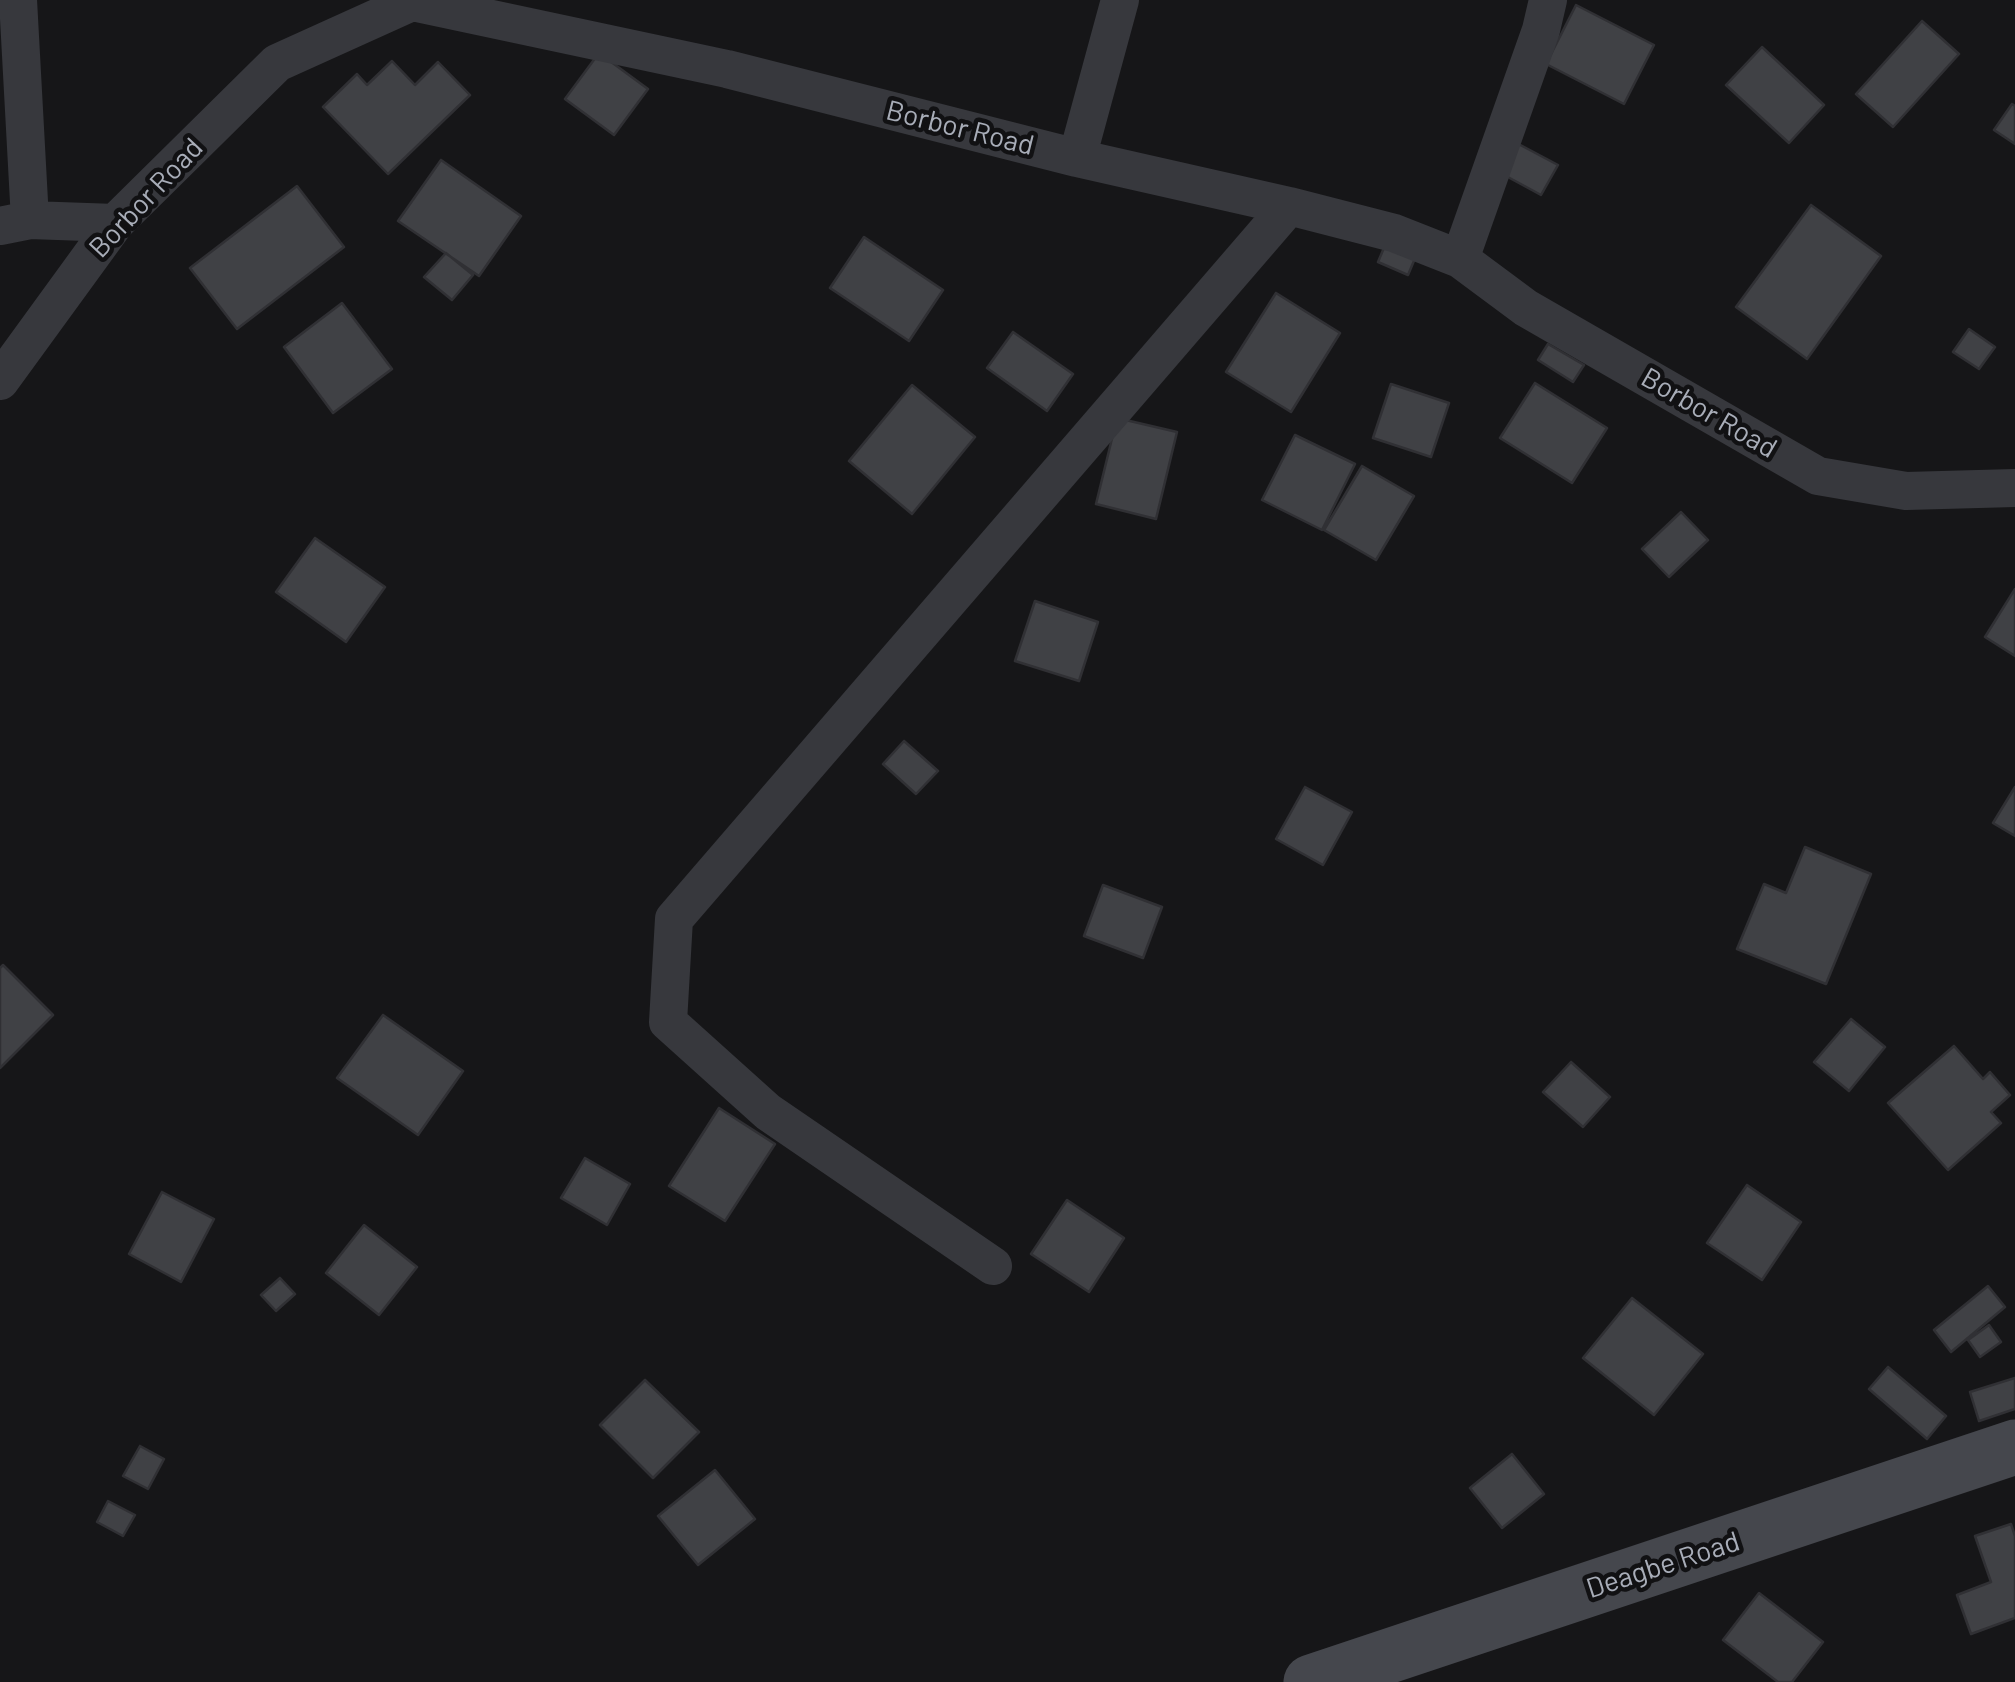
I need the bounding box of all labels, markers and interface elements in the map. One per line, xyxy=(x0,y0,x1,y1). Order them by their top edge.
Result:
street label: Borbor Road xyxy=(883,93,1037,163)
street label: Borbor Road xyxy=(82,131,210,265)
street label: Borbor Road xyxy=(1635,361,1783,465)
street label: Deagbe Road xyxy=(1582,1524,1744,1606)

